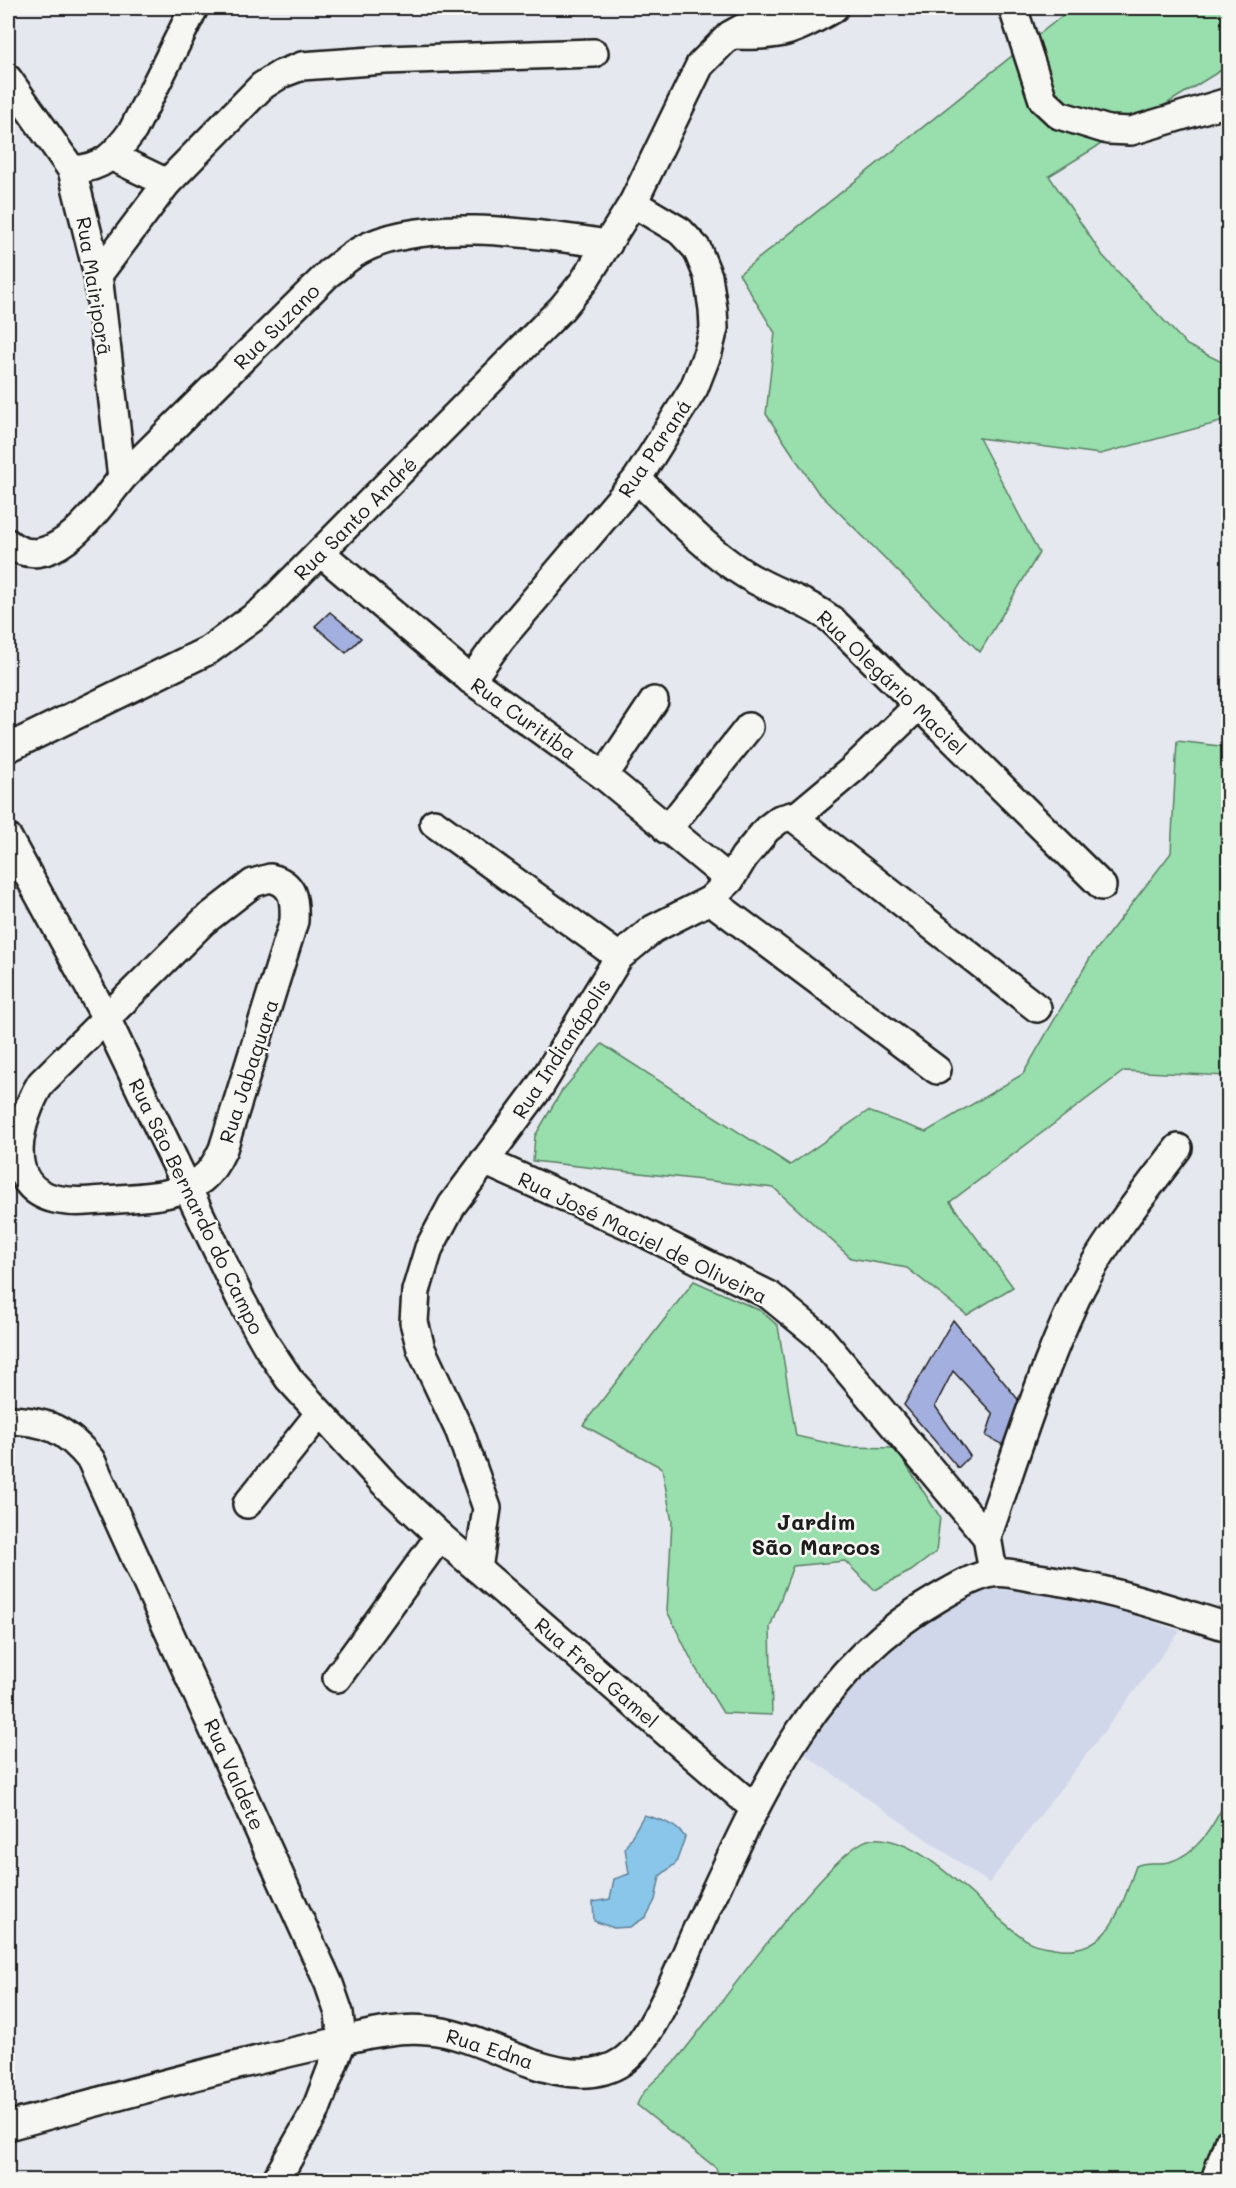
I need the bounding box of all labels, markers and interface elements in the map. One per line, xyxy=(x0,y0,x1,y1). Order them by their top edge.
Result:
street label: Rua Mairiporã xyxy=(71,215,119,357)
street label: Rua Suzano xyxy=(227,277,325,375)
street label: Rua Paraná xyxy=(612,394,696,502)
street label: Rua Santo André xyxy=(288,451,422,585)
street label: Rua Olegário Maciel xyxy=(812,604,972,760)
street label: Rua Curitiba xyxy=(466,671,582,765)
street label: Rua Indianápolis xyxy=(506,973,616,1123)
street label: Rua Jabaquara xyxy=(212,996,284,1146)
street label: Rua São Bernardo do Campo xyxy=(124,1074,271,1338)
street label: Rua José Maciel de Oliveira xyxy=(514,1165,772,1309)
district label: Jardim São Marcos xyxy=(752,1507,880,1561)
street label: Rua Fred Gamel xyxy=(530,1611,664,1733)
street label: Rua Valdete xyxy=(199,1714,271,1834)
street label: Rua Edna xyxy=(443,2022,537,2074)

